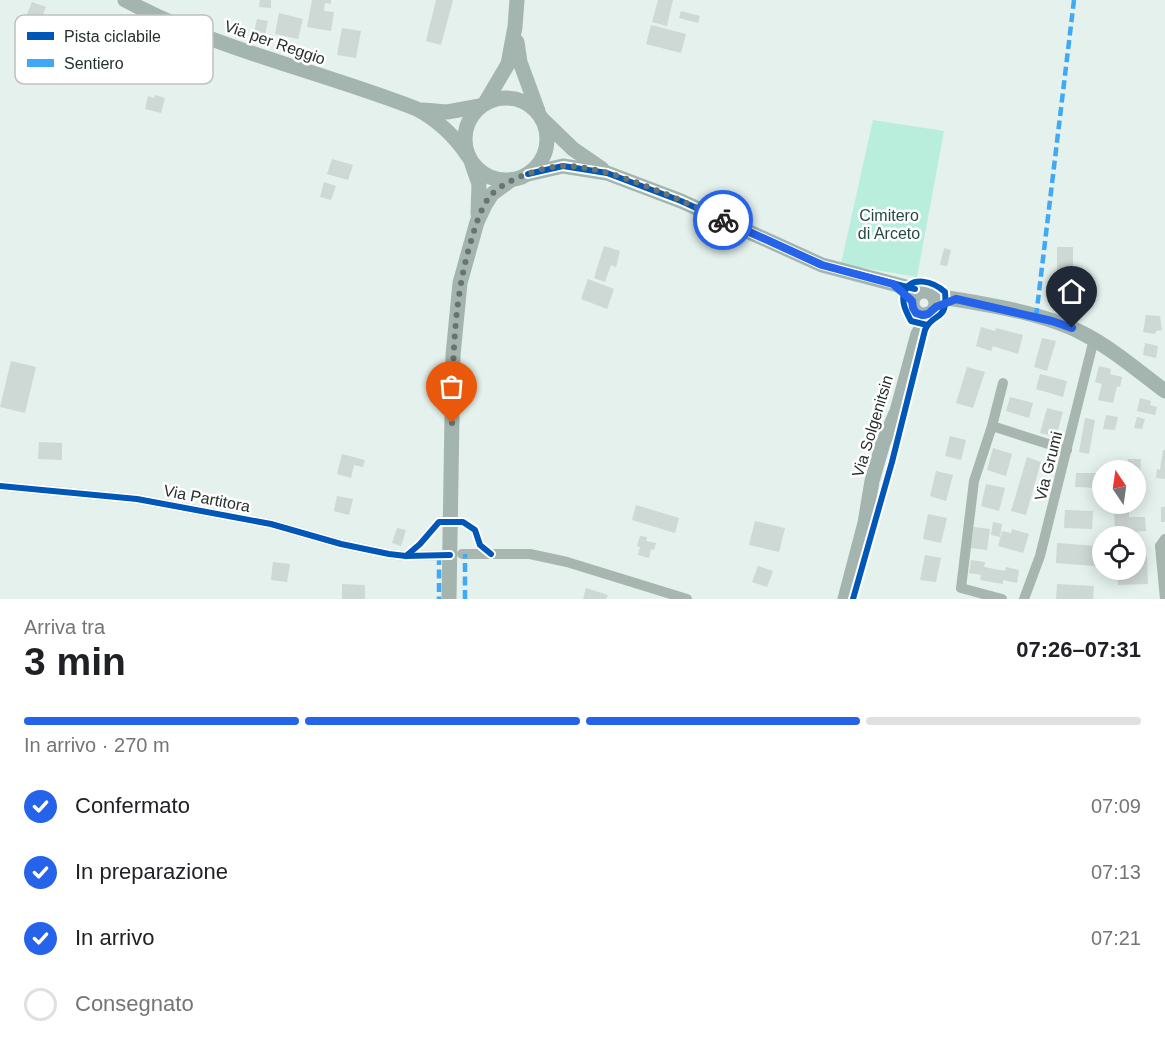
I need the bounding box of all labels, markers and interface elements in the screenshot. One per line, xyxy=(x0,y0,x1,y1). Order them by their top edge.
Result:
legend xyxy=(15,15,213,84)
street label: Via per Reggio xyxy=(222,17,328,68)
text: Pista ciclabile xyxy=(64,28,161,45)
text: Sentiero xyxy=(64,55,124,72)
courier xyxy=(693,190,753,250)
icon: bike xyxy=(707,204,740,237)
park label: Cimitero di Arceto xyxy=(858,207,920,242)
pin xyxy=(1046,266,1097,328)
icon: home xyxy=(1055,275,1088,308)
pin xyxy=(426,361,477,423)
icon: bag xyxy=(435,370,468,403)
street label: Via Solgenitsin xyxy=(849,373,896,479)
street label: Via Grumi xyxy=(1032,430,1065,503)
north arrow xyxy=(1092,460,1146,514)
map controls xyxy=(1092,460,1146,580)
street label: Via Partitora xyxy=(162,482,252,515)
button: locate xyxy=(1092,526,1146,580)
text: Arriva tra xyxy=(24,616,105,638)
text: 07:26–07:31 xyxy=(1016,637,1141,662)
text: 3 min xyxy=(24,640,126,683)
text: In arrivo · 270 m xyxy=(24,734,170,756)
icon: check xyxy=(24,790,57,823)
text: Confermato xyxy=(75,793,190,818)
text: 07:09 xyxy=(1091,795,1141,817)
icon: check xyxy=(24,856,57,889)
text: In preparazione xyxy=(75,859,228,884)
text: 07:13 xyxy=(1091,861,1141,883)
icon: check xyxy=(24,922,57,955)
text: In arrivo xyxy=(75,925,154,950)
text: 07:21 xyxy=(1091,927,1141,949)
text: Consegnato xyxy=(75,991,194,1016)

